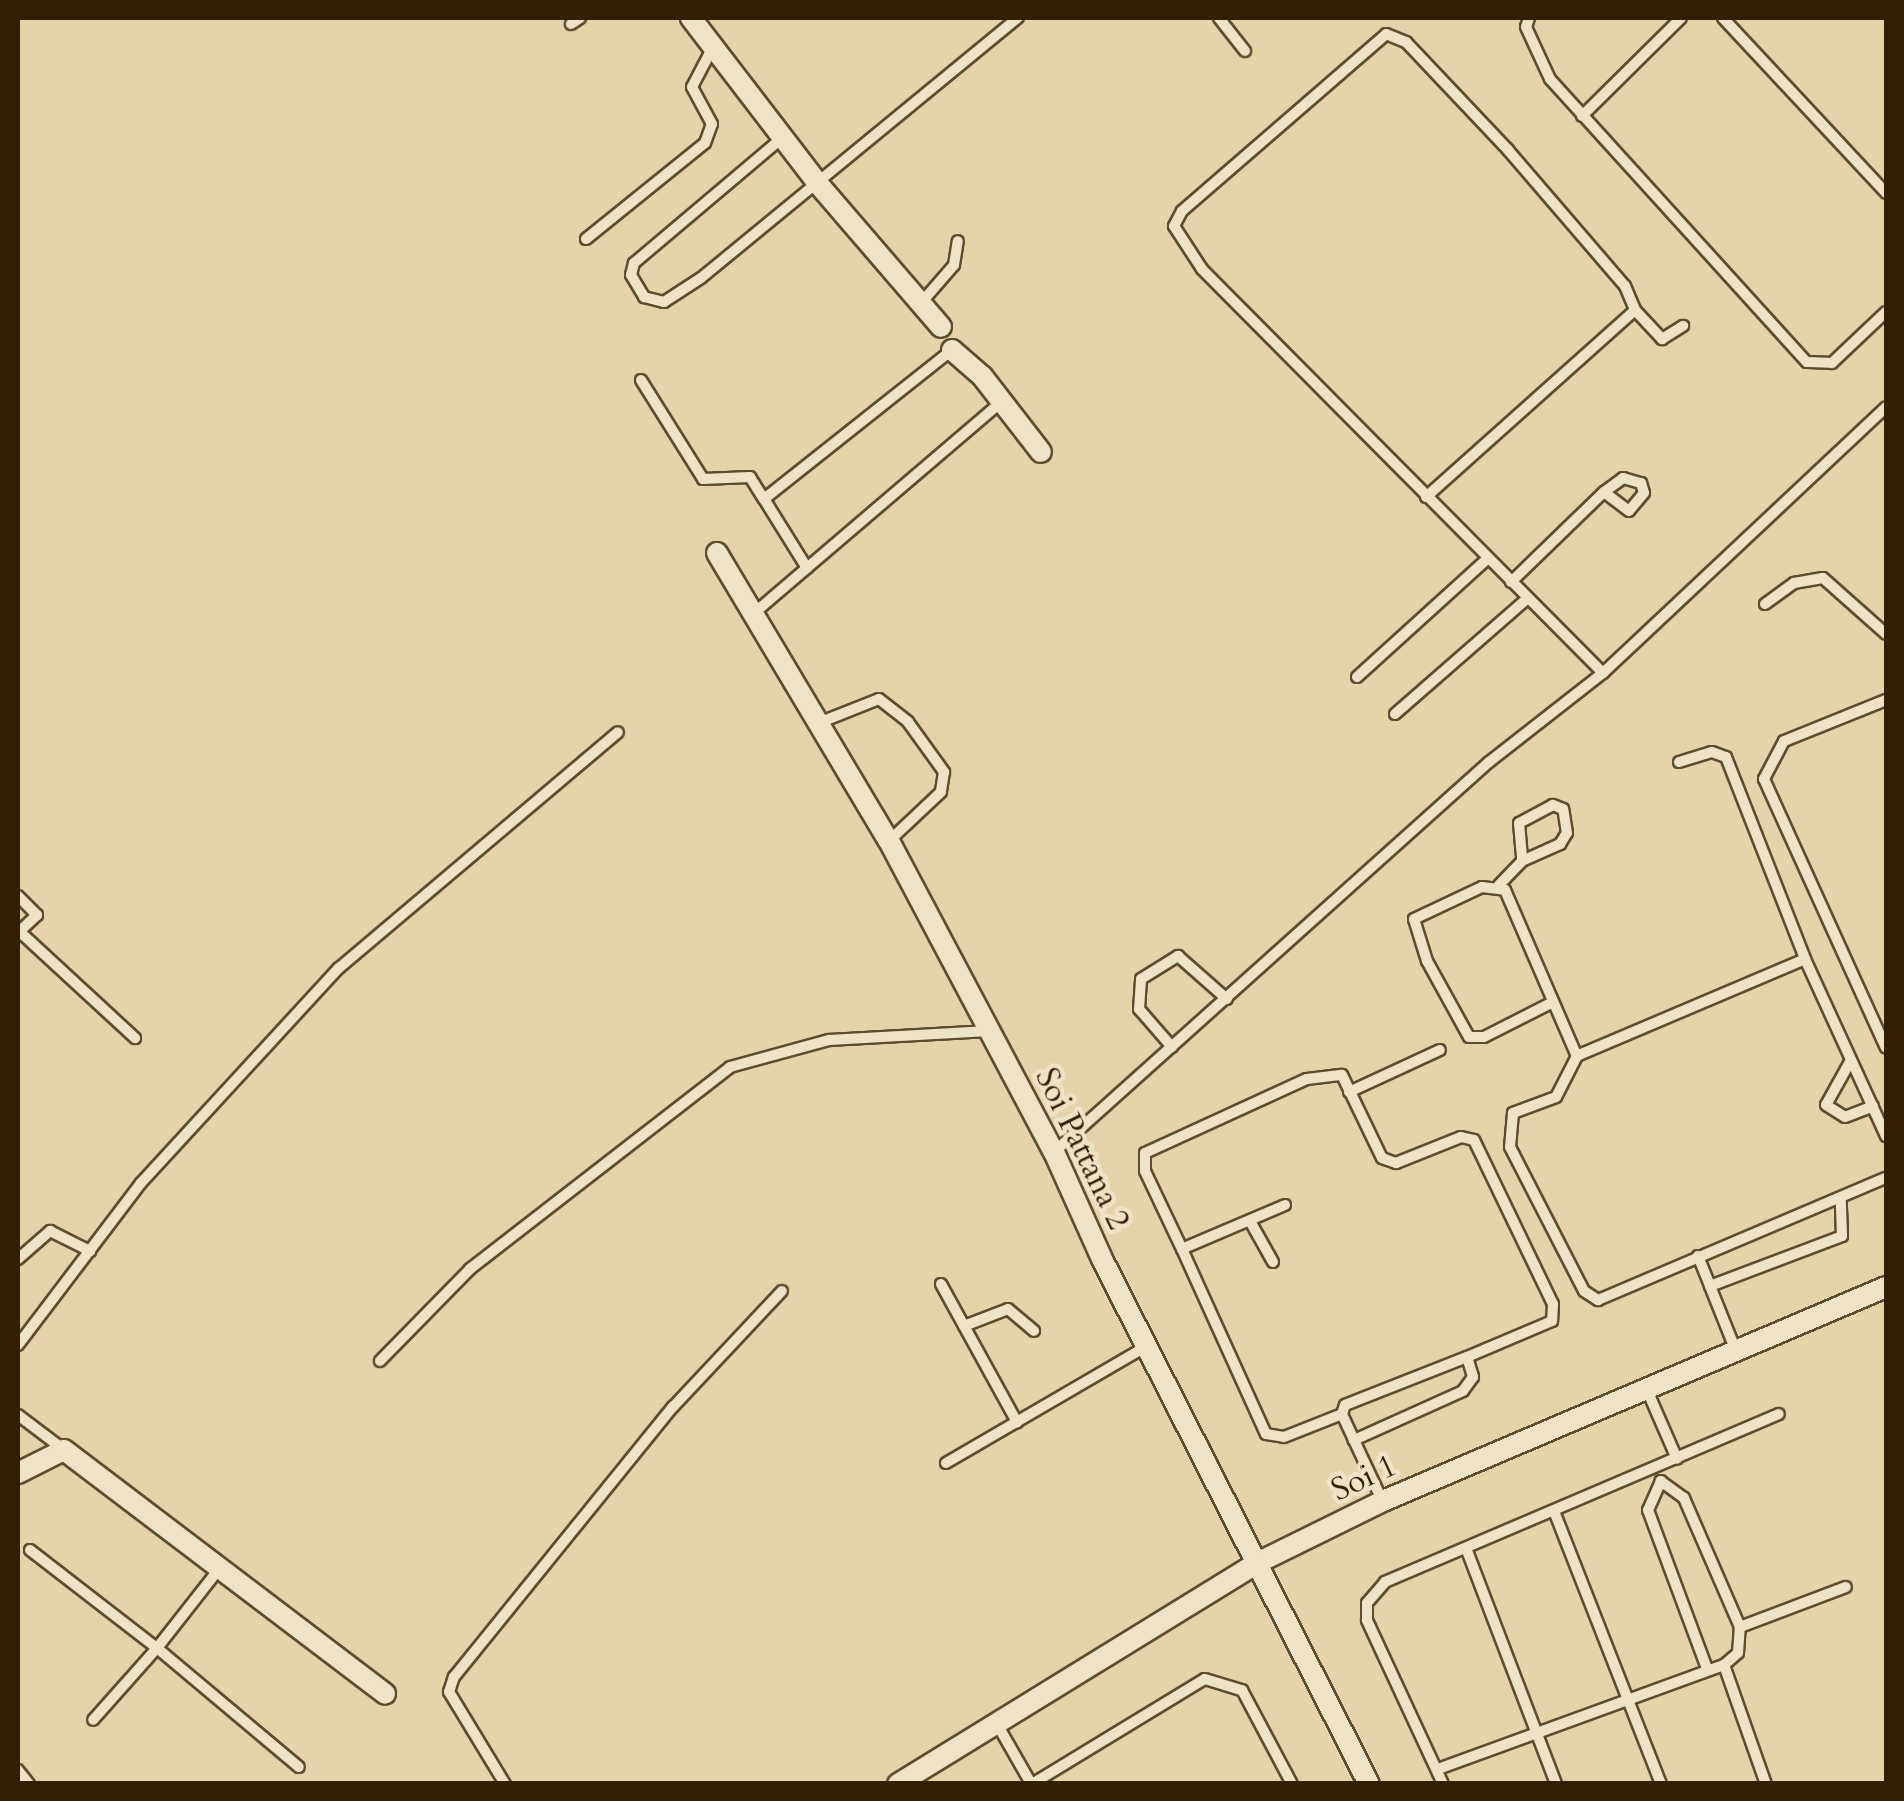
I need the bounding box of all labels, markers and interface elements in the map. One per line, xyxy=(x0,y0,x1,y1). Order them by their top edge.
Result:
street label: Soi Pattana 2 xyxy=(1026,1062,1138,1236)
street label: Soi 1 xyxy=(1325,1446,1403,1510)

